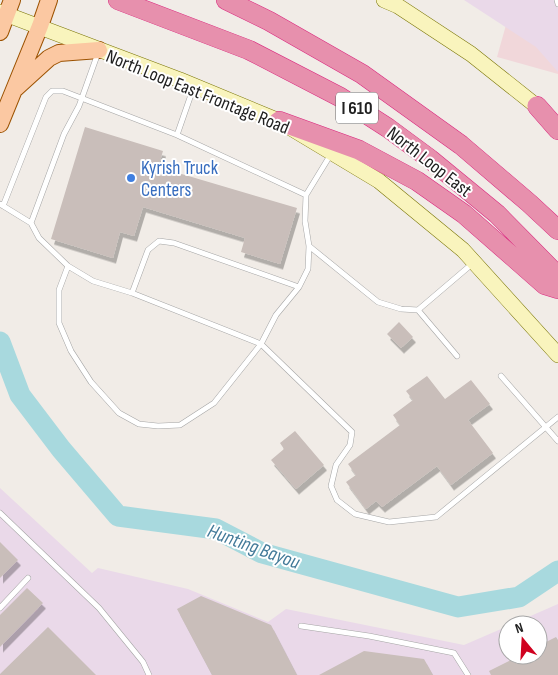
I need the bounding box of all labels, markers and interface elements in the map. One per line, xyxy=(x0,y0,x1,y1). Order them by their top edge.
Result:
street label: North Loop East Frontage Road xyxy=(102,45,292,140)
road number: I 610 xyxy=(336,92,378,124)
street label: North Loop East xyxy=(382,122,476,203)
place label: Kyrish Truck Centers xyxy=(141,157,219,202)
marker: Kyrish Truck Centers xyxy=(125,172,137,184)
water label: Hunting Bayou xyxy=(204,519,304,575)
north arrow xyxy=(498,615,548,665)
text: N xyxy=(513,619,525,637)

